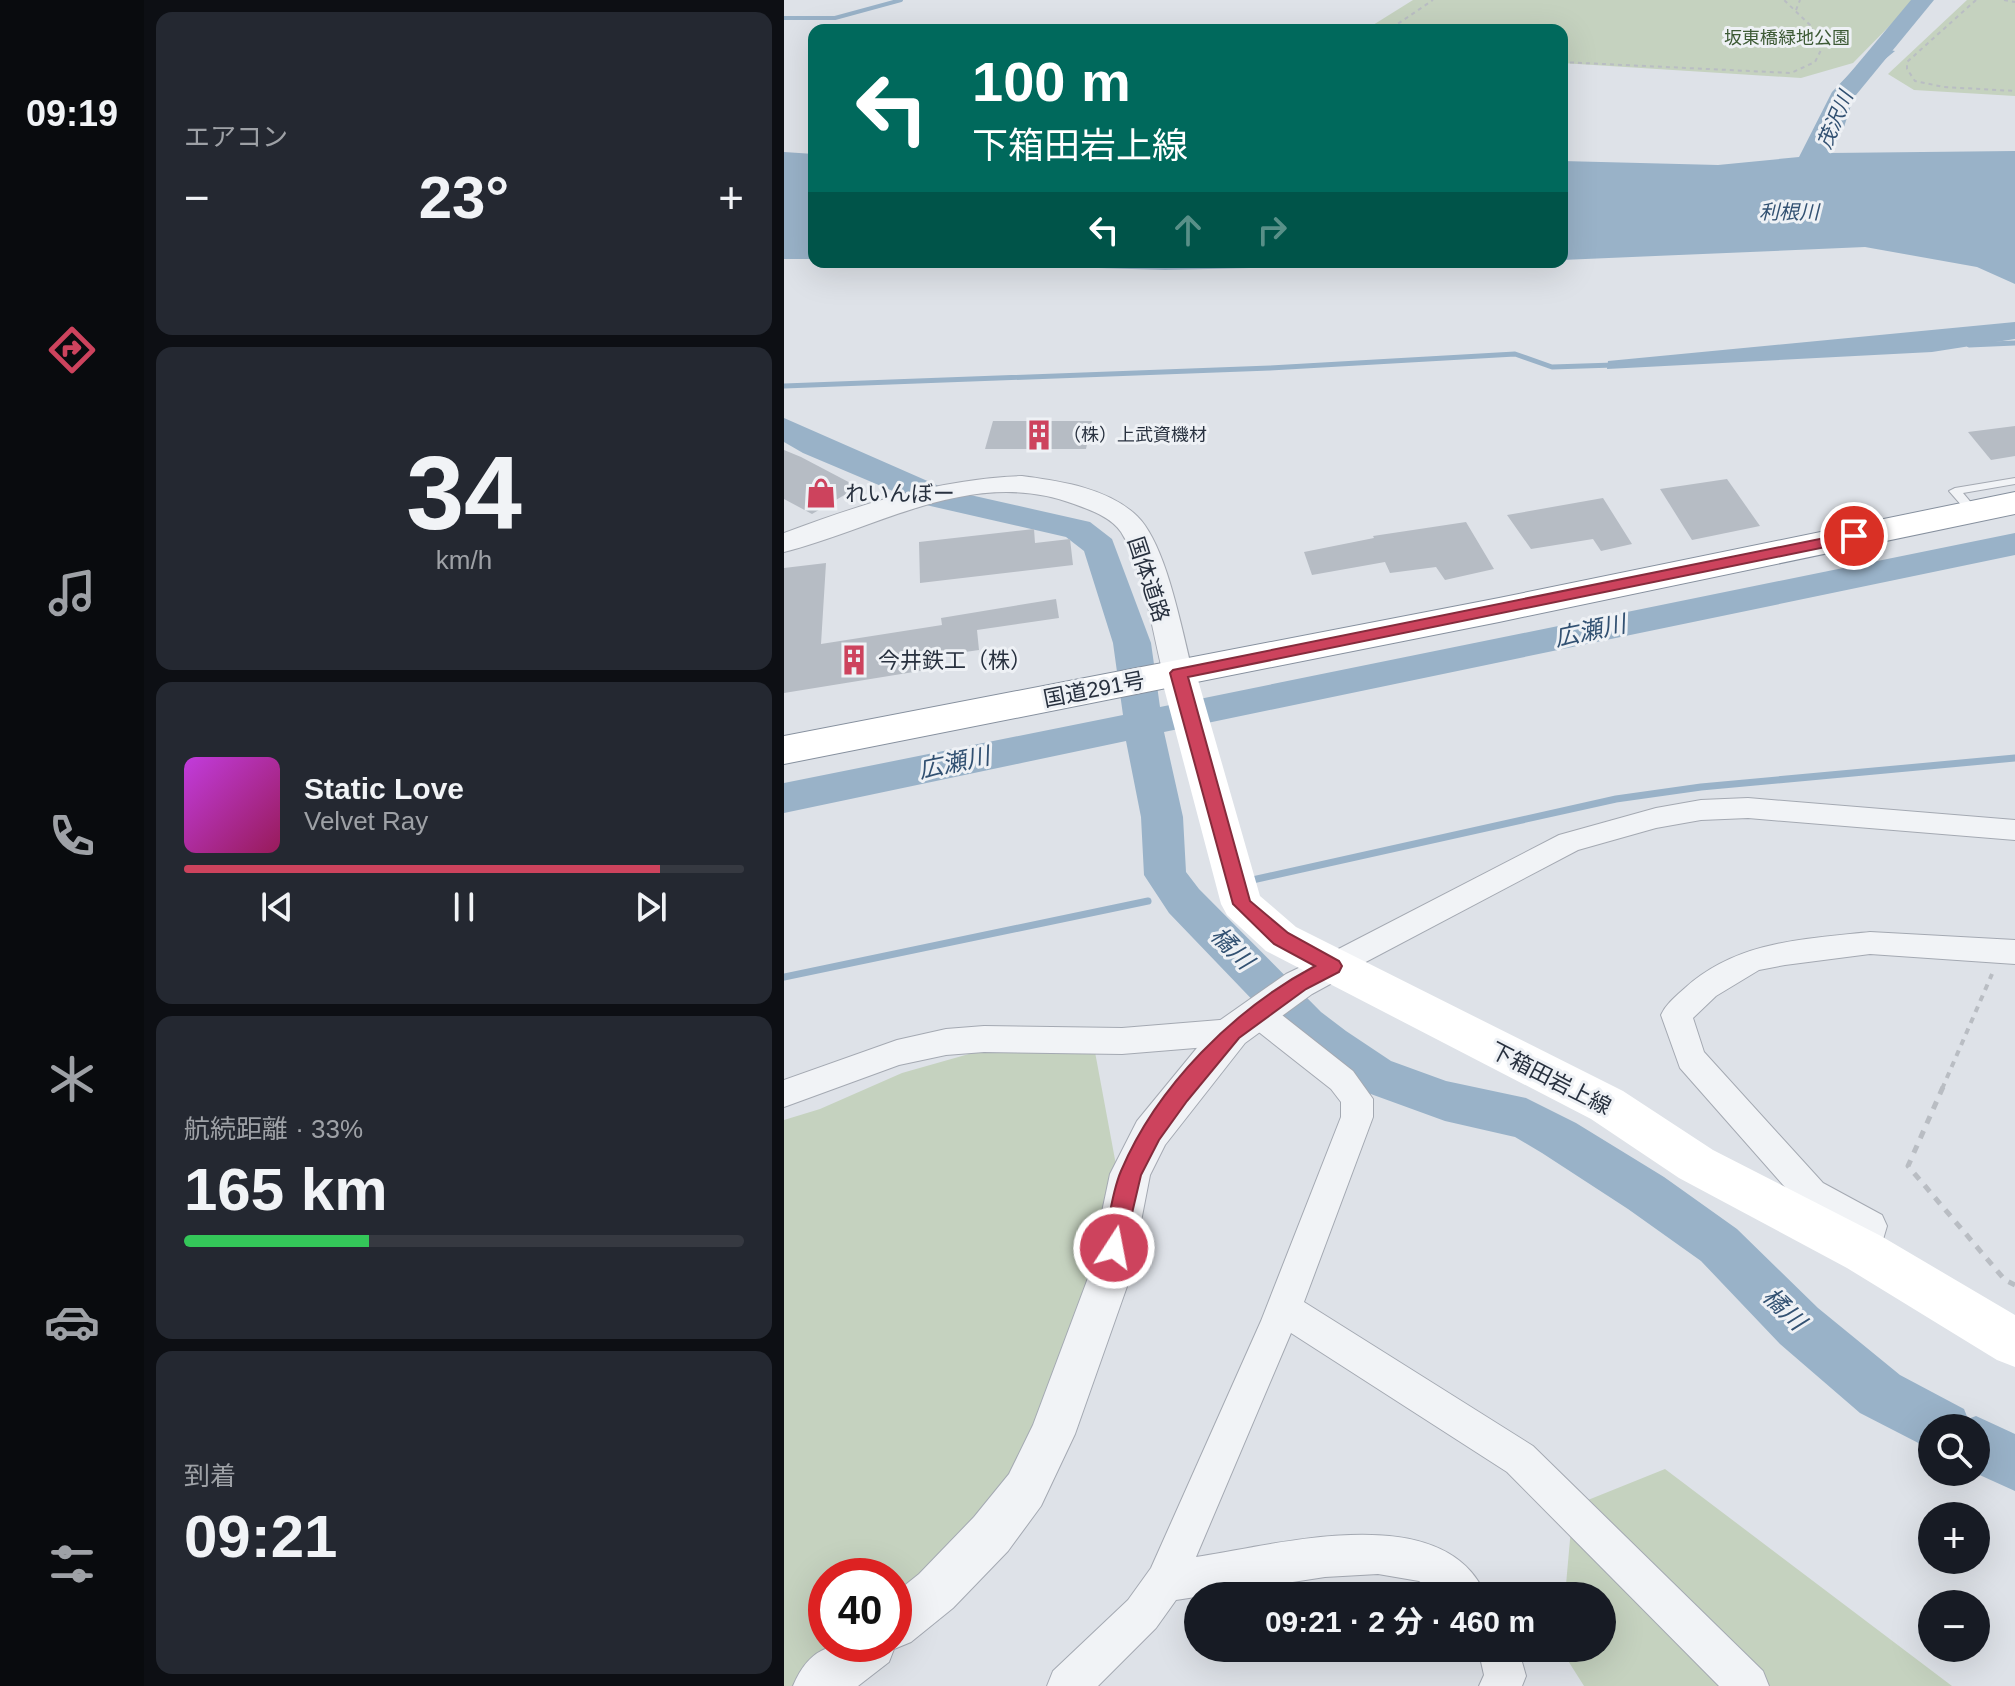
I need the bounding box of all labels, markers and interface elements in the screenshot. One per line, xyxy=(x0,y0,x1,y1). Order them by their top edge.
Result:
park label: 坂東橋緑地公園 xyxy=(1724,28,1850,48)
text: 100 m xyxy=(972,50,1131,113)
icon: left xyxy=(840,56,944,160)
water label: 茂沢川 xyxy=(1813,86,1858,152)
text: 09:19 xyxy=(26,93,118,134)
text: エアコン xyxy=(184,122,288,152)
text: 下箱田岩上線 xyxy=(972,125,1188,166)
text: 23° xyxy=(419,164,509,231)
text: − xyxy=(184,173,210,222)
text: + xyxy=(718,173,744,222)
water label: 利根川 xyxy=(1759,201,1821,223)
icon: left xyxy=(1082,208,1126,252)
icon: ahead xyxy=(1166,208,1210,252)
icon: right xyxy=(1250,208,1294,252)
icon: directions xyxy=(44,322,100,378)
building icon: （株）上武資機材 xyxy=(1022,418,1056,452)
place label: （株）上武資機材 xyxy=(1063,425,1207,445)
text: 34 xyxy=(406,435,522,551)
shop icon: れいんぼー xyxy=(804,476,838,510)
place label: れいんぼー xyxy=(845,481,955,506)
pin xyxy=(1820,502,1888,570)
icon: arrive xyxy=(1832,514,1876,558)
street label: 国体道路 xyxy=(1123,533,1174,625)
text: km/h xyxy=(436,545,492,575)
icon: music xyxy=(44,565,100,621)
water label: 広瀬川 xyxy=(1552,609,1631,651)
building icon: 今井鉄工（株） xyxy=(837,643,871,677)
place label: 今井鉄工（株） xyxy=(878,648,1032,673)
street label: 国道291号 xyxy=(1041,667,1147,712)
water label: 広瀬川 xyxy=(916,741,995,783)
text: Static Love xyxy=(304,772,464,805)
text: Velvet Ray xyxy=(304,806,428,836)
icon: phone xyxy=(44,808,100,864)
icon: previous xyxy=(255,885,299,929)
icon: pause xyxy=(442,885,486,929)
icon: next xyxy=(629,885,673,929)
water label: 橘川 xyxy=(1206,921,1261,976)
street label: 下箱田岩上線 xyxy=(1486,1037,1615,1120)
icon: climate xyxy=(44,1051,100,1107)
text: 航続距離 · 33% xyxy=(184,1114,363,1144)
text: 165 km xyxy=(184,1156,388,1223)
position arrow xyxy=(1072,1206,1156,1290)
water label: 橘川 xyxy=(1758,1282,1813,1337)
icon: car xyxy=(44,1294,100,1350)
map controls xyxy=(1918,1414,1990,1662)
button: search xyxy=(1918,1414,1990,1486)
text: 到着 xyxy=(184,1461,236,1491)
button: + xyxy=(1918,1502,1990,1574)
text: 09:21 xyxy=(184,1503,337,1570)
icon: filters xyxy=(44,1536,100,1592)
speed limit sign: 40 xyxy=(808,1558,912,1662)
button: − xyxy=(1918,1590,1990,1662)
text: 09:21 · 2 分 · 460 m xyxy=(1265,1605,1535,1638)

